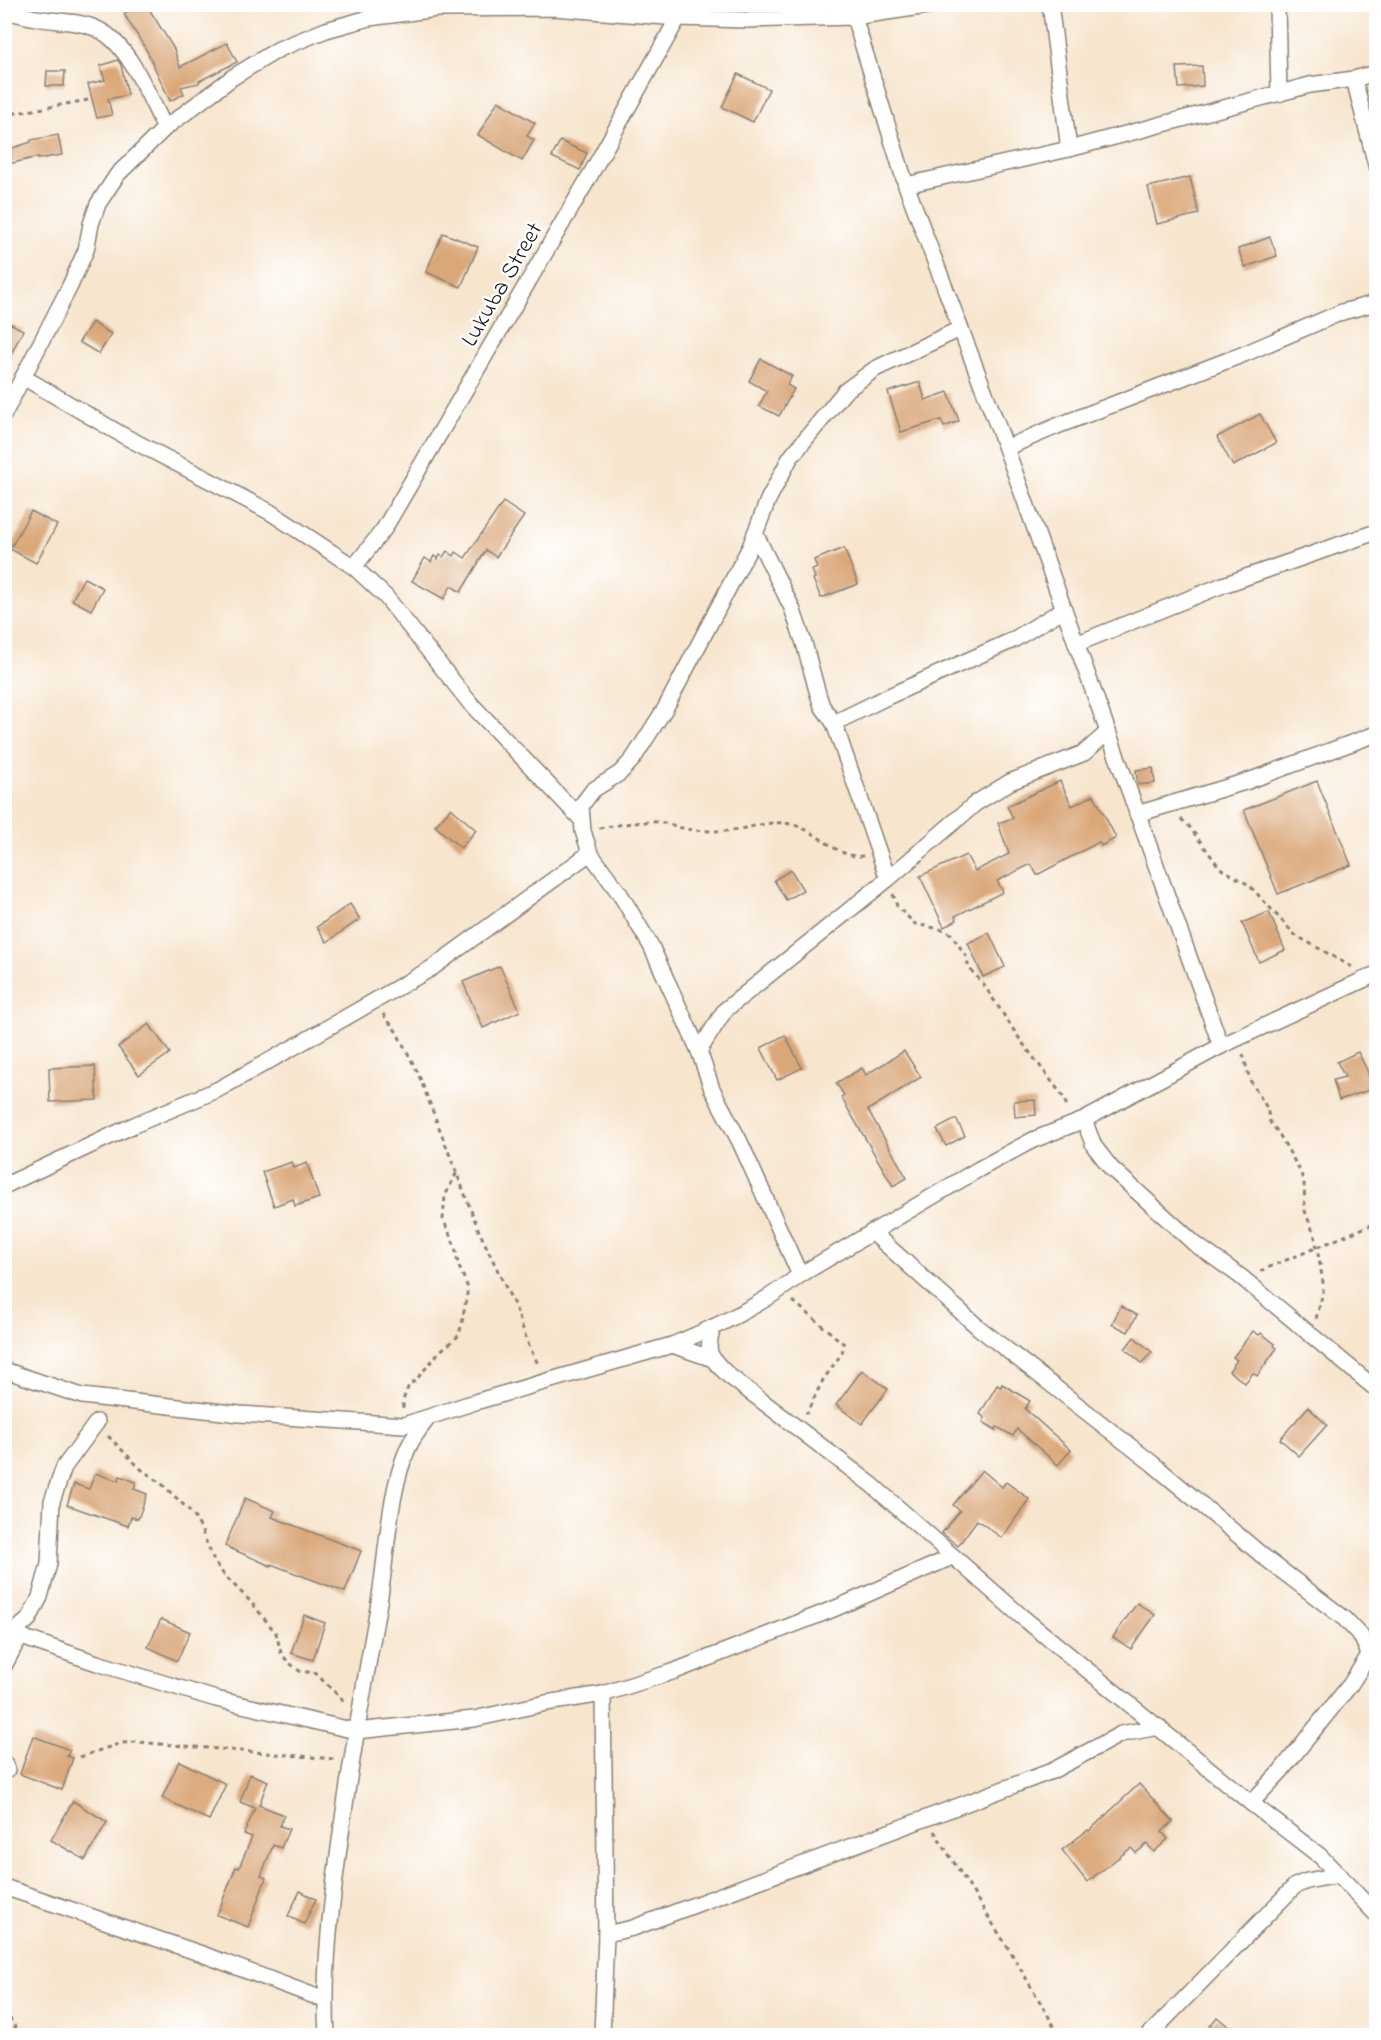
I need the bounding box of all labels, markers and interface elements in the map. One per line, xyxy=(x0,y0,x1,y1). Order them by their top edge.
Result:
street label: Lukuba Street xyxy=(453,216,553,354)

